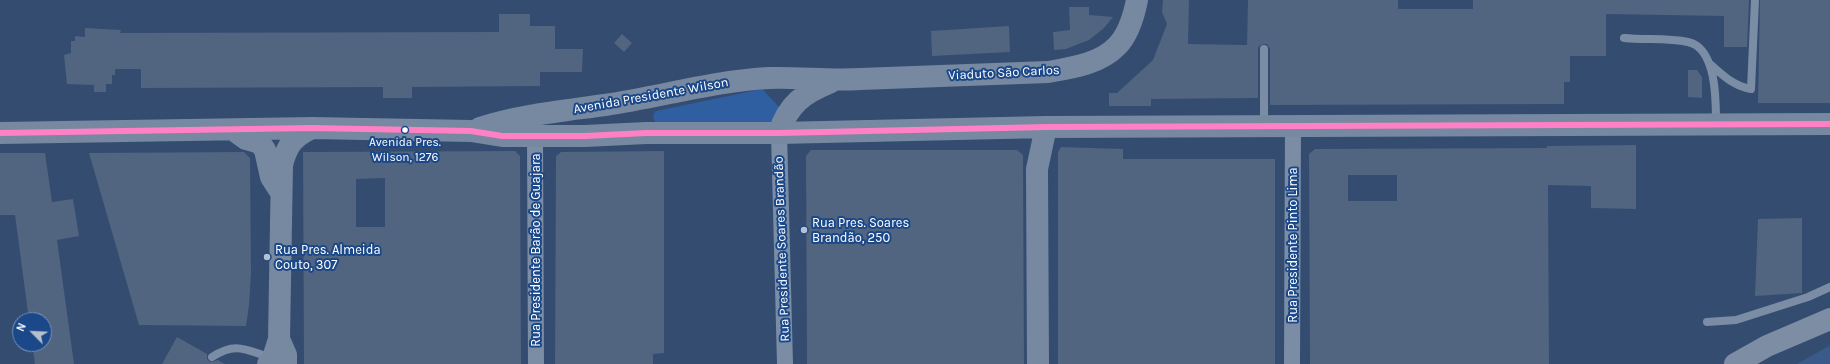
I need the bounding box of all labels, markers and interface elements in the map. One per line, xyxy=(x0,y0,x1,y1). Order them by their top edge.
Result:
street label: Viaduto São Carlos xyxy=(948,62,1060,84)
street label: Avenida Presidente Wilson xyxy=(572,75,730,117)
marker: Avenida Pres. Wilson, 1276 xyxy=(400,125,410,135)
place label: Avenida Pres. Wilson, 1276 xyxy=(369,136,441,164)
street label: Rua Presidente Barão de Guajara xyxy=(528,153,544,347)
street label: Rua Presidente Soares Brandão xyxy=(771,156,793,342)
street label: Rua Presidente Pinto Lima xyxy=(1285,167,1301,323)
place label: Rua Pres. Soares Brandão, 250 xyxy=(812,215,909,246)
marker: Rua Pres. Soares Brandão, 250 xyxy=(799,225,809,235)
place label: Rua Pres. Almeida Couto, 307 xyxy=(275,242,381,273)
marker: Rua Pres. Almeida Couto, 307 xyxy=(262,252,272,262)
north arrow xyxy=(12,312,52,352)
text: N xyxy=(14,321,29,334)

